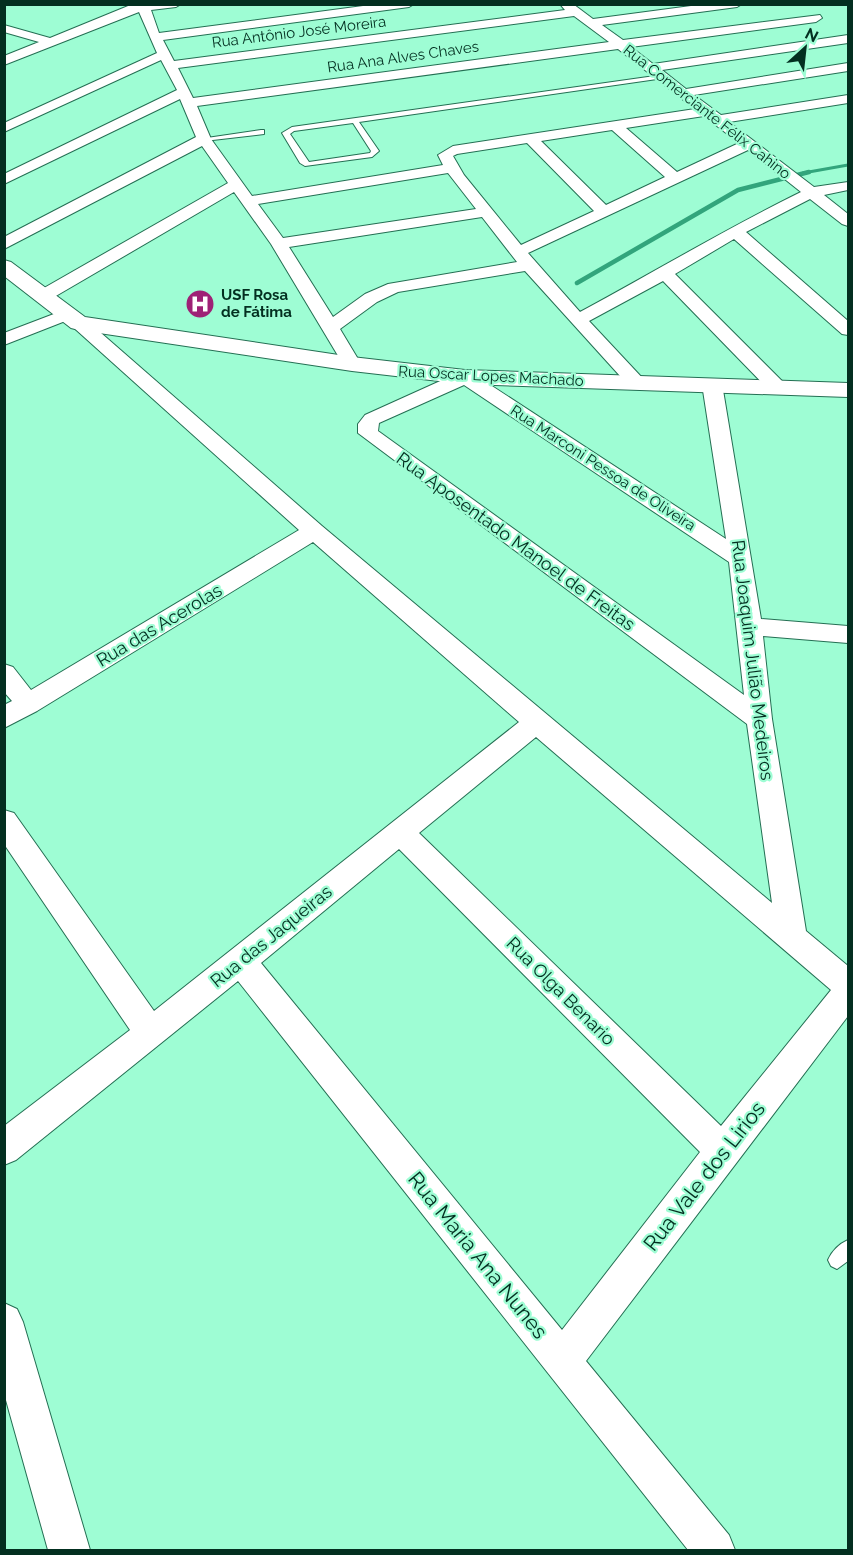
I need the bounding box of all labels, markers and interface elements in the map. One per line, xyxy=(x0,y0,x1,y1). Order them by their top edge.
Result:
street label: Rua Antônio José Moreira xyxy=(211,12,387,52)
north arrow xyxy=(775,18,835,78)
text: N xyxy=(802,24,821,46)
street label: Rua Ana Alves Chaves xyxy=(326,37,480,77)
street label: Rua Comerciante Félix Cahino xyxy=(620,41,794,183)
place label: USF Rosa de Fátima xyxy=(221,286,292,321)
hospital icon: USF Rosa de Fátima xyxy=(184,288,216,320)
street label: Rua Oscar Lopes Machado xyxy=(398,362,584,390)
street label: Rua Marconi Pessoa de Oliveira xyxy=(507,401,699,535)
street label: Rua Aposentado Manoel de Freitas xyxy=(393,447,640,635)
street label: Rua Joaquim Julião Medeiros xyxy=(728,539,778,782)
street label: Rua das Acerolas xyxy=(92,579,226,671)
street label: Rua das Jaqueiras xyxy=(206,880,336,991)
street label: Rua Olga Benario xyxy=(502,932,620,1050)
street label: Rua Vale dos Lirios xyxy=(638,1096,770,1256)
street label: Rua Maria Ana Nunes xyxy=(403,1167,553,1343)

